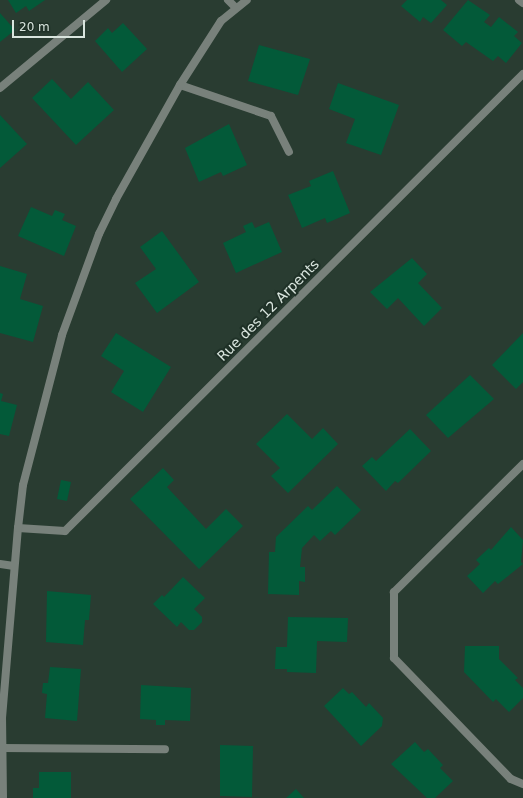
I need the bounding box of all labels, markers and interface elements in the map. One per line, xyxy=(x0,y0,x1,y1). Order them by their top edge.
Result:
scale bar xyxy=(14,12,87,38)
text: 20 m xyxy=(19,20,50,34)
street label: Rue des 12 Arpents xyxy=(214,256,322,364)

